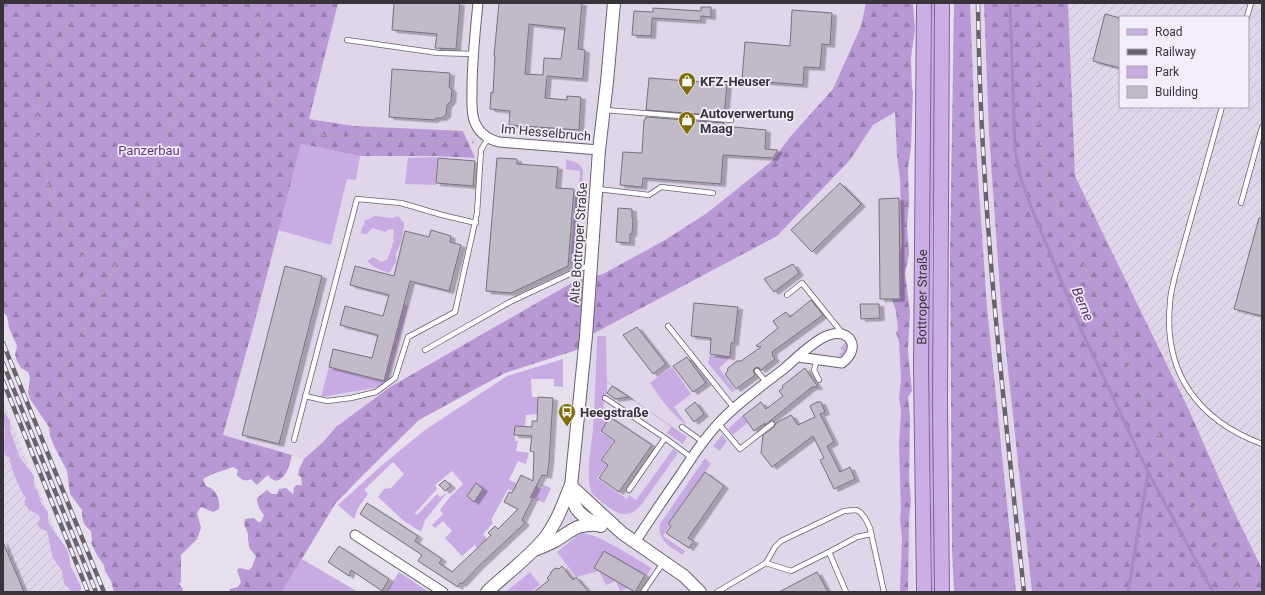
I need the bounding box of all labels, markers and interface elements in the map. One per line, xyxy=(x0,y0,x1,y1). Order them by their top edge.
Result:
legend xyxy=(1119,16,1249,108)
text: Road xyxy=(1155,25,1183,39)
text: Railway xyxy=(1155,45,1196,59)
text: Park xyxy=(1155,65,1180,79)
shop icon: KFZ-Heuser xyxy=(677,71,697,96)
place label: KFZ-Heuser xyxy=(700,74,771,89)
text: Building xyxy=(1155,85,1198,99)
place label: Autoverwertung Maag xyxy=(700,106,794,136)
shop icon: Autoverwertung Maag xyxy=(677,110,697,135)
street label: Im Hesselbruch xyxy=(500,121,592,144)
park label: Panzerbau xyxy=(118,143,180,158)
street label: Alte Bottroper Straße xyxy=(567,182,590,304)
street label: Bottroper Straße xyxy=(914,249,930,345)
water label: Berne xyxy=(1069,285,1097,323)
bus stop icon: Heegstraße xyxy=(557,402,577,427)
place label: Heegstraße xyxy=(580,405,648,420)

